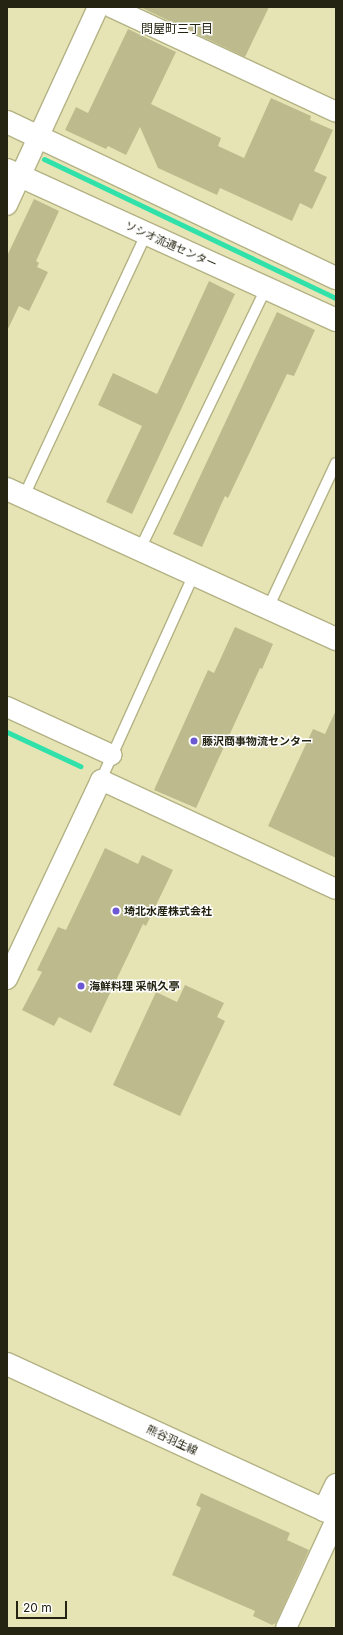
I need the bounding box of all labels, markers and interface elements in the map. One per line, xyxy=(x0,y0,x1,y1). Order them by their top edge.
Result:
district label: 問屋町三丁目 xyxy=(141,22,213,36)
street label: ソシオ流通センター xyxy=(123,219,219,271)
place label: 藤沢商事物流センター xyxy=(202,734,312,748)
marker: 藤沢商事物流センター xyxy=(189,736,199,746)
place label: 埼北水産株式会社 xyxy=(124,904,212,918)
marker: 埼北水産株式会社 xyxy=(111,906,121,916)
place label: 海鮮料理 采帆久亭 xyxy=(89,979,180,993)
marker: 海鮮料理 采帆久亭 xyxy=(76,981,86,991)
street label: 熊谷羽生線 xyxy=(144,1422,200,1458)
scale bar xyxy=(18,1593,69,1619)
text: 20 m xyxy=(23,1600,52,1615)

